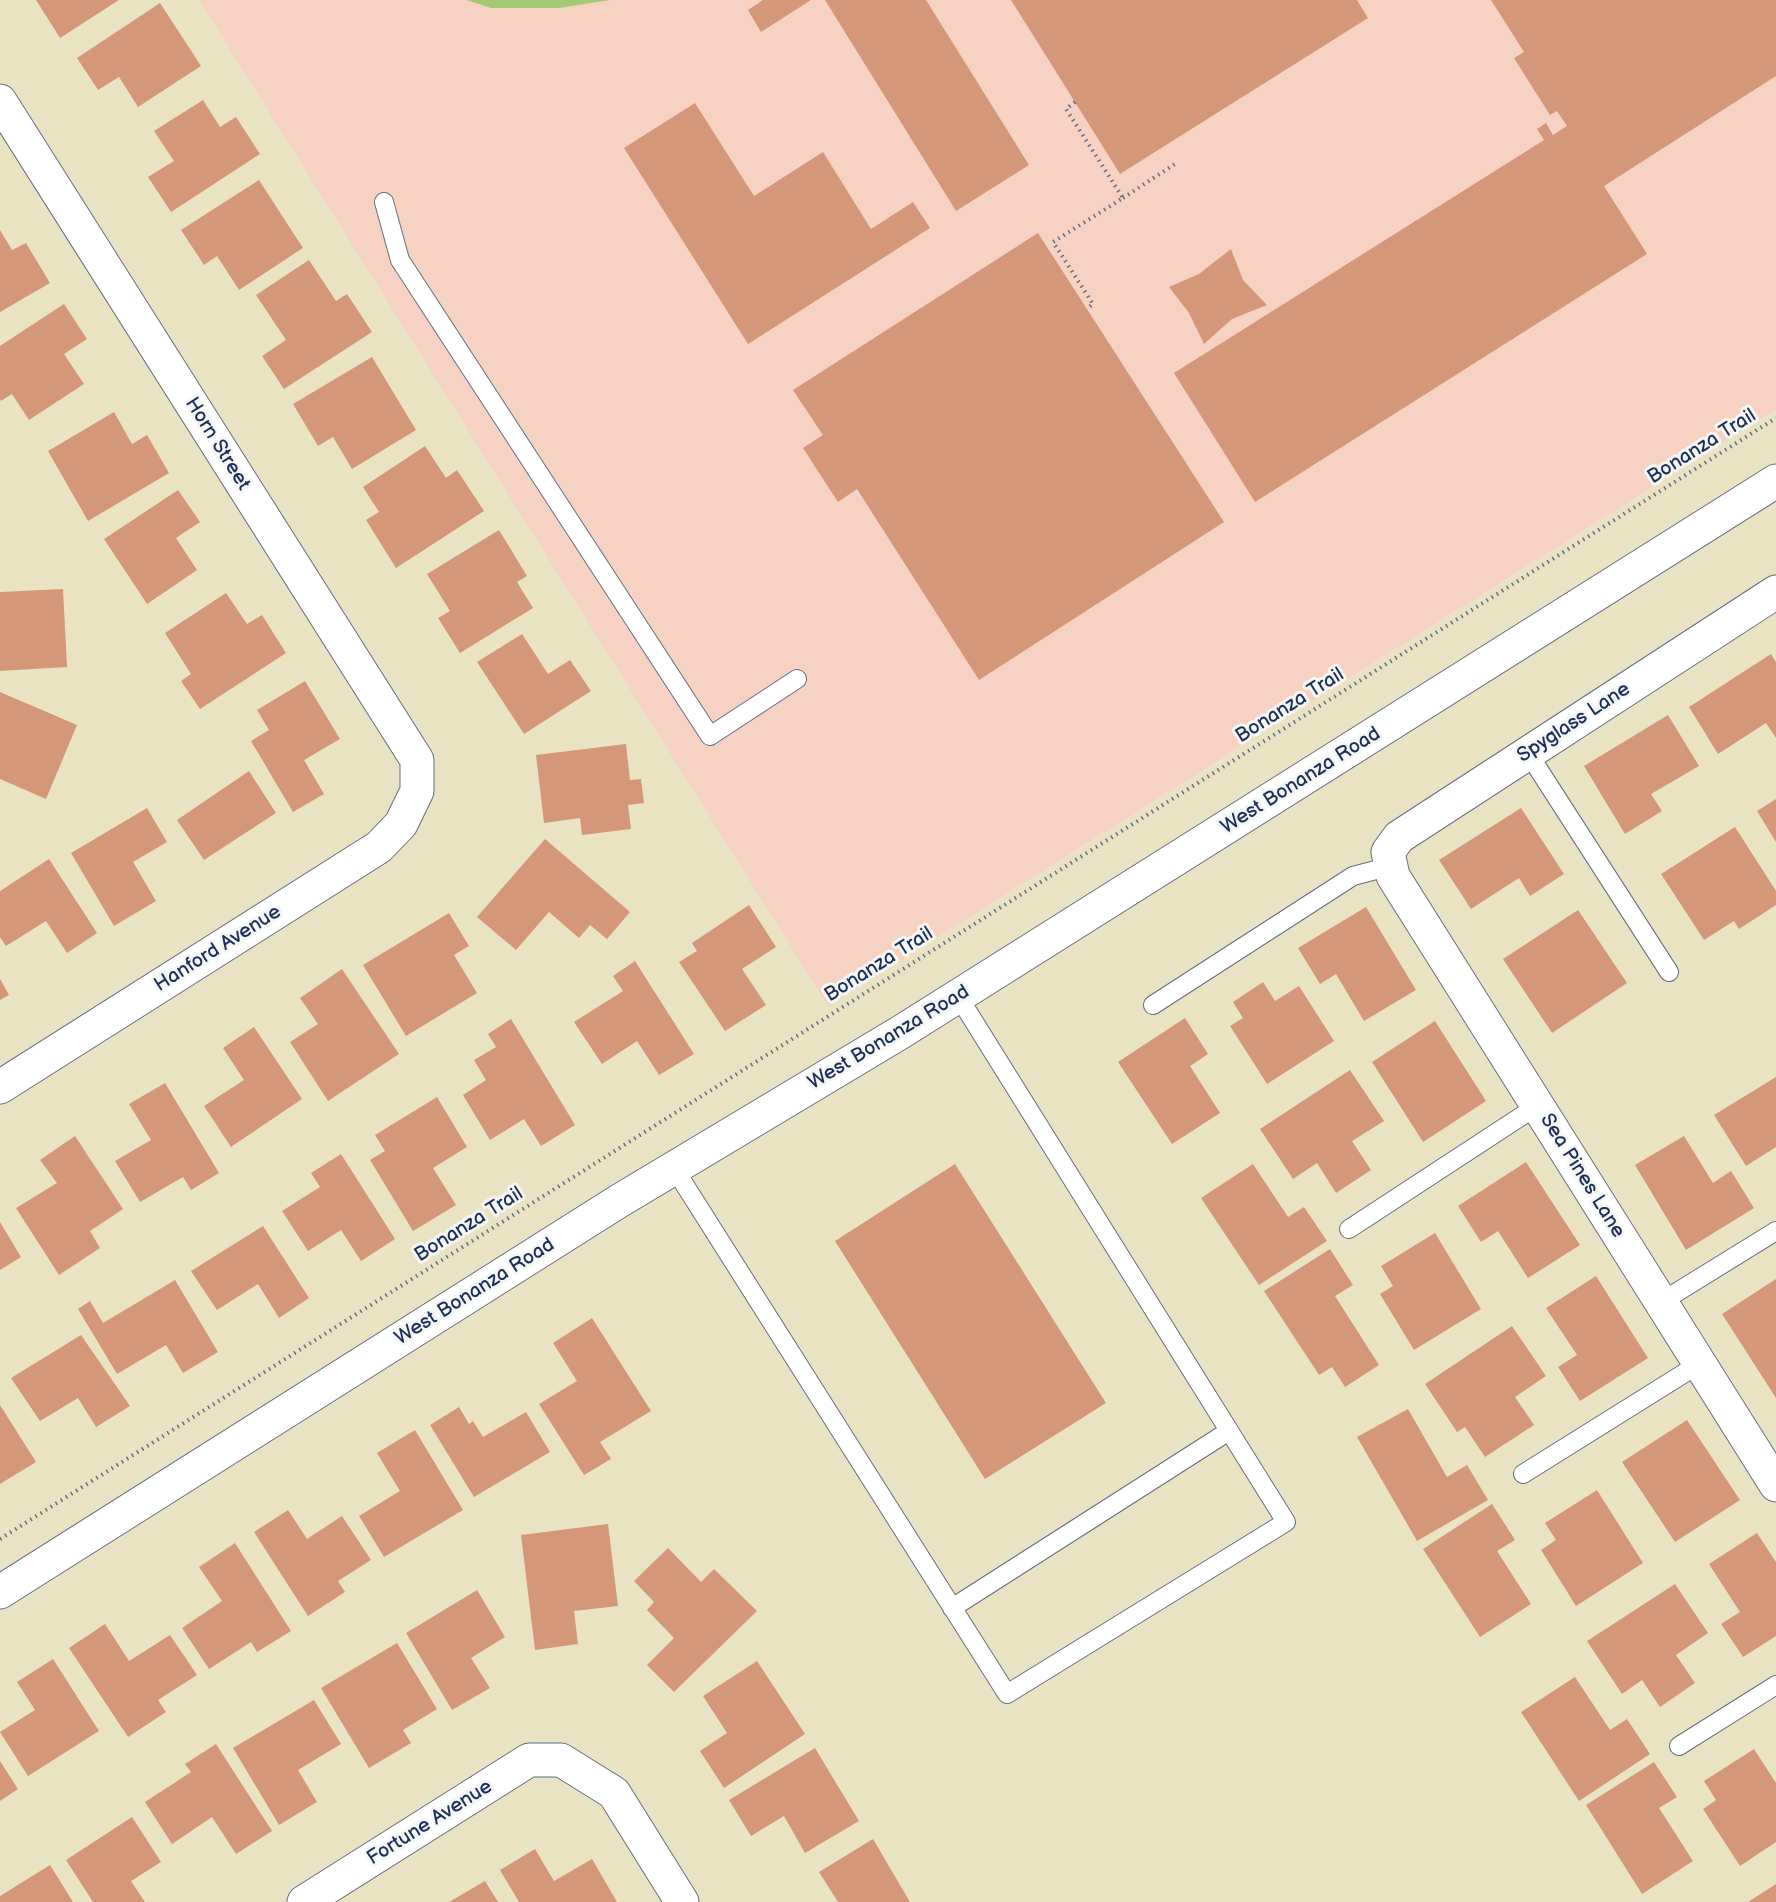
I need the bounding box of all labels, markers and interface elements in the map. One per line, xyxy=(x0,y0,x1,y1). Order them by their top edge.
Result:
street label: Horn Street xyxy=(179,393,255,495)
street label: Bonanza Trail xyxy=(1643,404,1761,490)
street label: Bonanza Trail xyxy=(1231,663,1349,749)
street label: Spyglass Lane xyxy=(1513,678,1635,768)
street label: West Bonanza Road xyxy=(1217,722,1385,840)
street label: Hanford Avenue xyxy=(150,900,286,998)
street label: Bonanza Trail xyxy=(820,922,938,1008)
street label: West Bonanza Road xyxy=(804,980,974,1096)
street label: Sea Pines Lane xyxy=(1534,1110,1630,1242)
street label: Bonanza Trail xyxy=(410,1182,528,1268)
street label: West Bonanza Road xyxy=(391,1233,559,1351)
street label: Fortune Avenue xyxy=(363,1775,497,1871)

